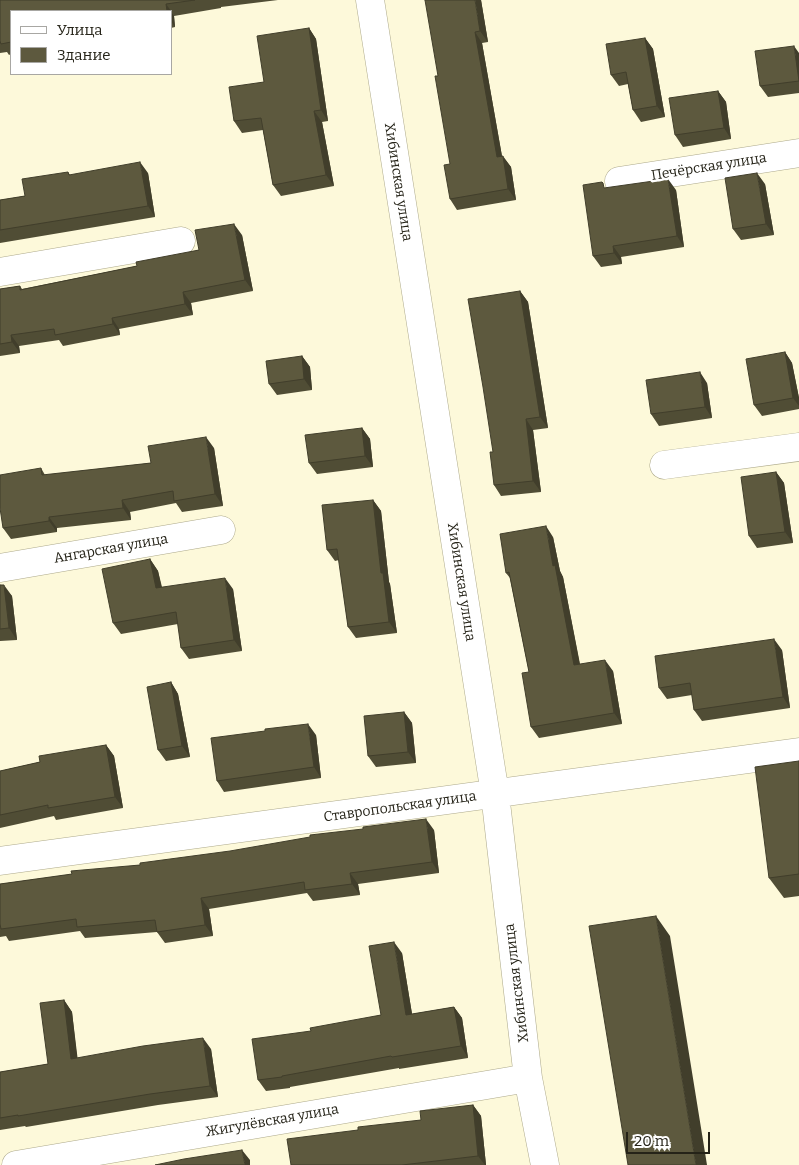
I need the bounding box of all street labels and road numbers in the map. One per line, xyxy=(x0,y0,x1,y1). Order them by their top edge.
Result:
street label: Хибинская улица xyxy=(380,122,416,242)
street label: Печёрская улица xyxy=(650,150,768,184)
street label: Хибинская улица xyxy=(443,522,479,642)
street label: Ангарская улица xyxy=(53,531,169,567)
street label: Ставропольская улица xyxy=(323,788,477,826)
street label: Хибинская улица xyxy=(501,923,533,1043)
street label: Жигулёвская улица xyxy=(204,1101,340,1141)

